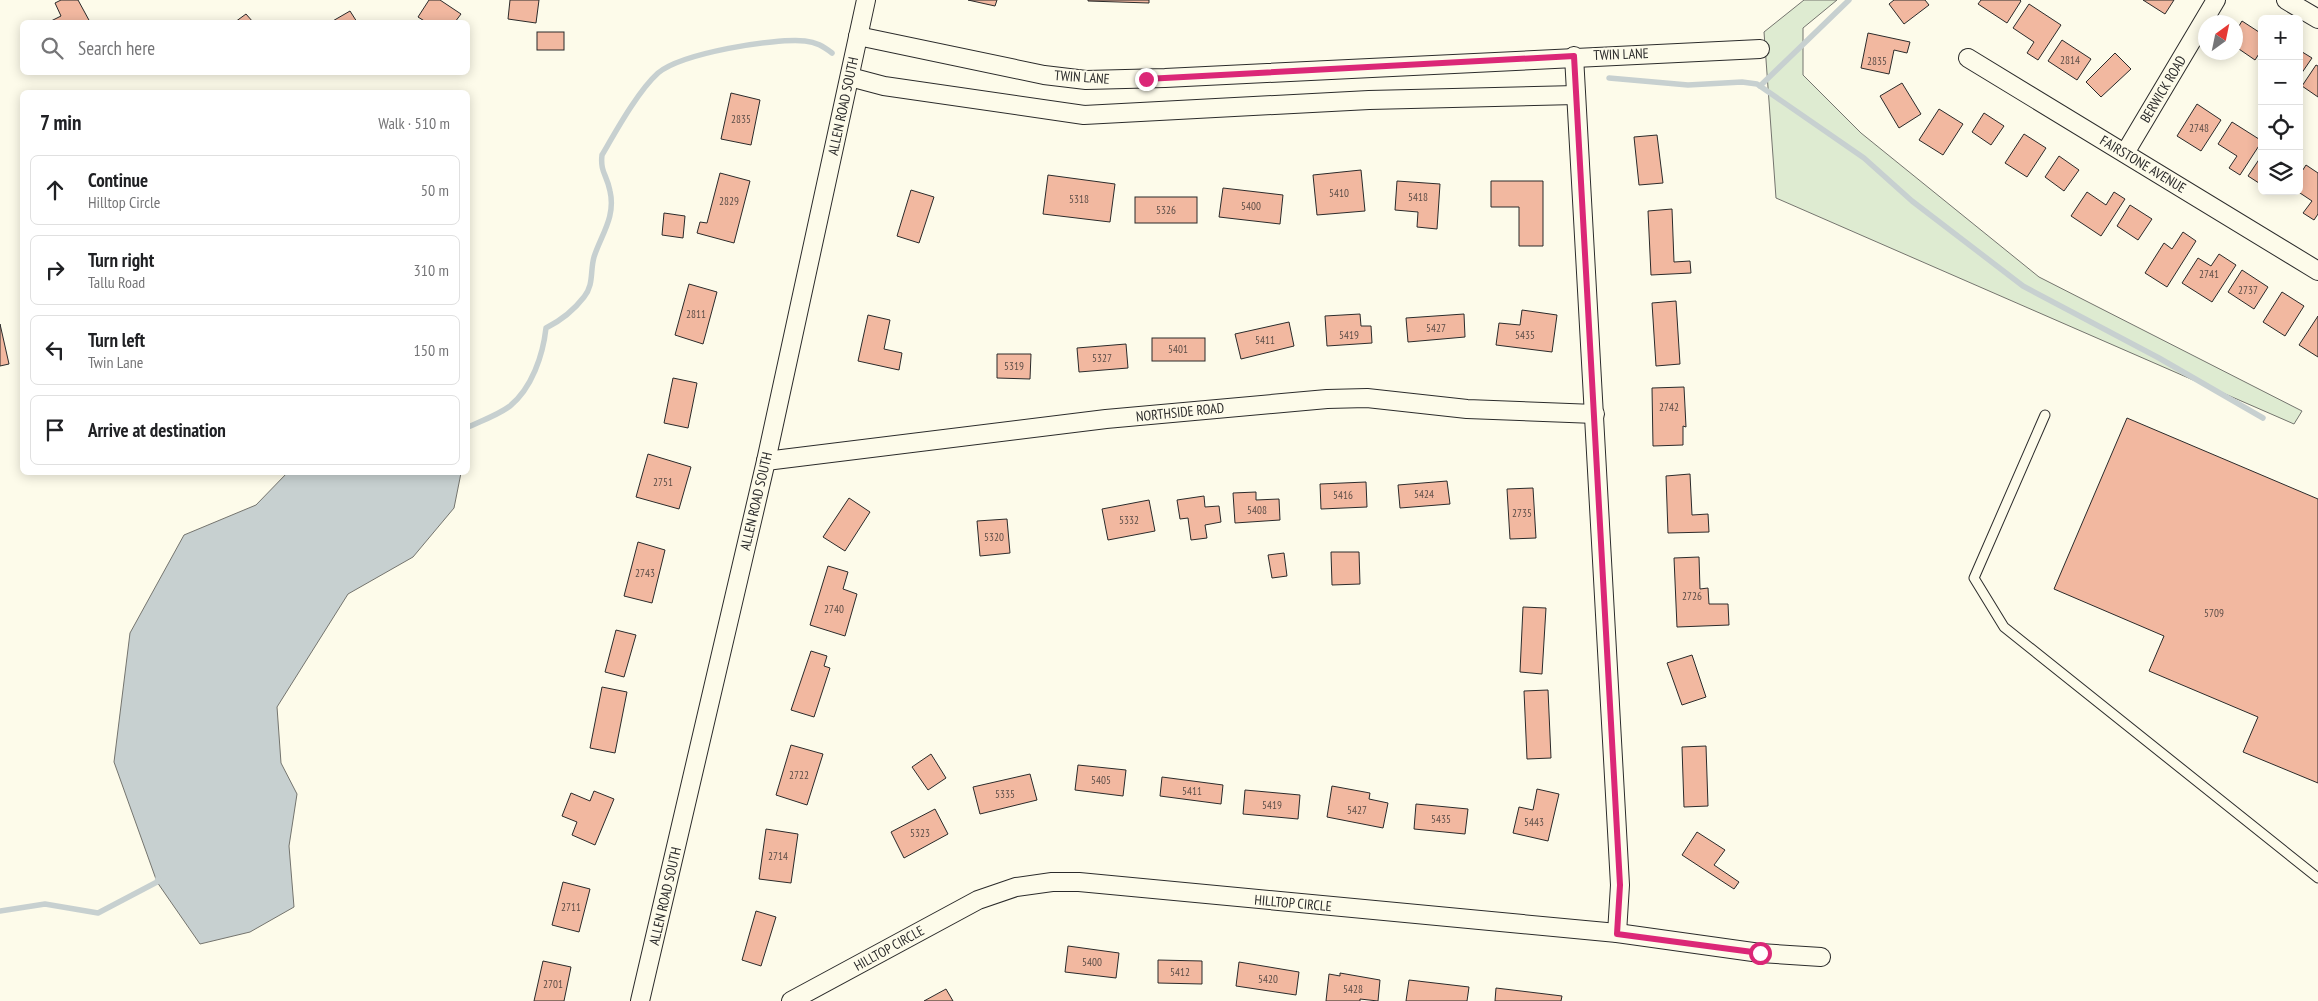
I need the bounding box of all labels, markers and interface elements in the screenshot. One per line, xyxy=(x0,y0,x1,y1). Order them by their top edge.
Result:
north arrow xyxy=(2198,15,2243,60)
map controls xyxy=(2258,15,2303,195)
button: + xyxy=(2258,15,2303,60)
search box xyxy=(20,20,470,75)
icon: search xyxy=(38,34,66,62)
text: Search here xyxy=(78,36,155,60)
street label: TWIN LANE xyxy=(1593,44,1649,64)
street label: BERWICK ROAD xyxy=(2136,52,2190,126)
house number: 2814 xyxy=(2060,53,2080,67)
house number: 2835 xyxy=(1867,54,1887,68)
street label: ALLEN ROAD SOUTH xyxy=(824,55,862,157)
button: − xyxy=(2258,60,2303,105)
street label: TWIN LANE xyxy=(1054,66,1110,88)
route end xyxy=(1135,68,1158,91)
button: locate xyxy=(2258,105,2303,150)
text: 7 min xyxy=(40,109,82,136)
house number: 2835 xyxy=(731,112,751,126)
text: Walk · 510 m xyxy=(378,113,450,133)
house number: 2748 xyxy=(2189,121,2209,135)
street label: FAIRSTONE AVENUE xyxy=(2097,131,2189,197)
button: layers xyxy=(2258,150,2303,195)
text: Continue xyxy=(88,168,148,192)
icon: ahead xyxy=(41,176,69,204)
text: 50 m xyxy=(421,180,449,200)
house number: 5410 xyxy=(1329,186,1349,200)
house number: 5418 xyxy=(1408,190,1428,204)
text: Hilltop Circle xyxy=(88,192,160,212)
house number: 5318 xyxy=(1069,192,1089,206)
house number: 2829 xyxy=(719,194,739,208)
house number: 5400 xyxy=(1241,199,1261,213)
house number: 5326 xyxy=(1156,203,1176,217)
text: Turn right xyxy=(88,248,154,272)
icon: right xyxy=(41,256,69,284)
text: 310 m xyxy=(414,260,449,280)
house number: 2741 xyxy=(2199,267,2219,281)
text: Tallu Road xyxy=(88,272,145,292)
house number: 2737 xyxy=(2238,283,2258,297)
house number: 2811 xyxy=(686,307,706,321)
house number: 5427 xyxy=(1426,321,1446,335)
text: Turn left xyxy=(88,328,145,352)
house number: 5419 xyxy=(1339,328,1359,342)
house number: 5435 xyxy=(1515,328,1535,342)
house number: 5411 xyxy=(1255,333,1275,347)
icon: left xyxy=(41,336,69,364)
text: 150 m xyxy=(414,340,449,360)
house number: 5401 xyxy=(1168,342,1188,356)
house number: 5327 xyxy=(1092,351,1112,365)
text: Twin Lane xyxy=(88,352,143,372)
house number: 5319 xyxy=(1004,359,1024,373)
street label: NORTHSIDE ROAD xyxy=(1135,398,1225,426)
house number: 2742 xyxy=(1659,400,1679,414)
icon: arrive xyxy=(41,416,69,444)
text: Arrive at destination xyxy=(88,418,226,442)
street label: ALLEN ROAD SOUTH xyxy=(736,450,776,552)
house number: 2751 xyxy=(653,475,673,489)
house number: 5424 xyxy=(1414,487,1434,501)
house number: 5416 xyxy=(1333,488,1353,502)
house number: 5408 xyxy=(1247,503,1267,517)
house number: 2735 xyxy=(1512,506,1532,520)
house number: 5332 xyxy=(1119,513,1139,527)
house number: 5320 xyxy=(984,530,1004,544)
house number: 2743 xyxy=(635,566,655,580)
house number: 2726 xyxy=(1682,589,1702,603)
house number: 2740 xyxy=(824,602,844,616)
house number: 5709 xyxy=(2204,606,2224,620)
house number: 2722 xyxy=(789,768,809,782)
house number: 5405 xyxy=(1091,773,1111,787)
house number: 5411 xyxy=(1182,784,1202,798)
house number: 5335 xyxy=(995,787,1015,801)
house number: 5419 xyxy=(1262,798,1282,812)
house number: 5427 xyxy=(1347,803,1367,817)
house number: 5435 xyxy=(1431,812,1451,826)
house number: 5443 xyxy=(1524,815,1544,829)
house number: 5323 xyxy=(910,826,930,840)
street label: ALLEN ROAD SOUTH xyxy=(645,845,685,947)
house number: 2714 xyxy=(768,849,788,863)
street label: HILLTOP CIRCLE xyxy=(1254,891,1332,915)
house number: 2711 xyxy=(561,900,581,914)
street label: HILLTOP CIRCLE xyxy=(851,921,927,975)
route start xyxy=(1749,942,1772,965)
house number: 5400 xyxy=(1082,955,1102,969)
house number: 5412 xyxy=(1170,965,1190,979)
house number: 5420 xyxy=(1258,972,1278,986)
house number: 2701 xyxy=(543,977,563,991)
house number: 5428 xyxy=(1343,982,1363,996)

